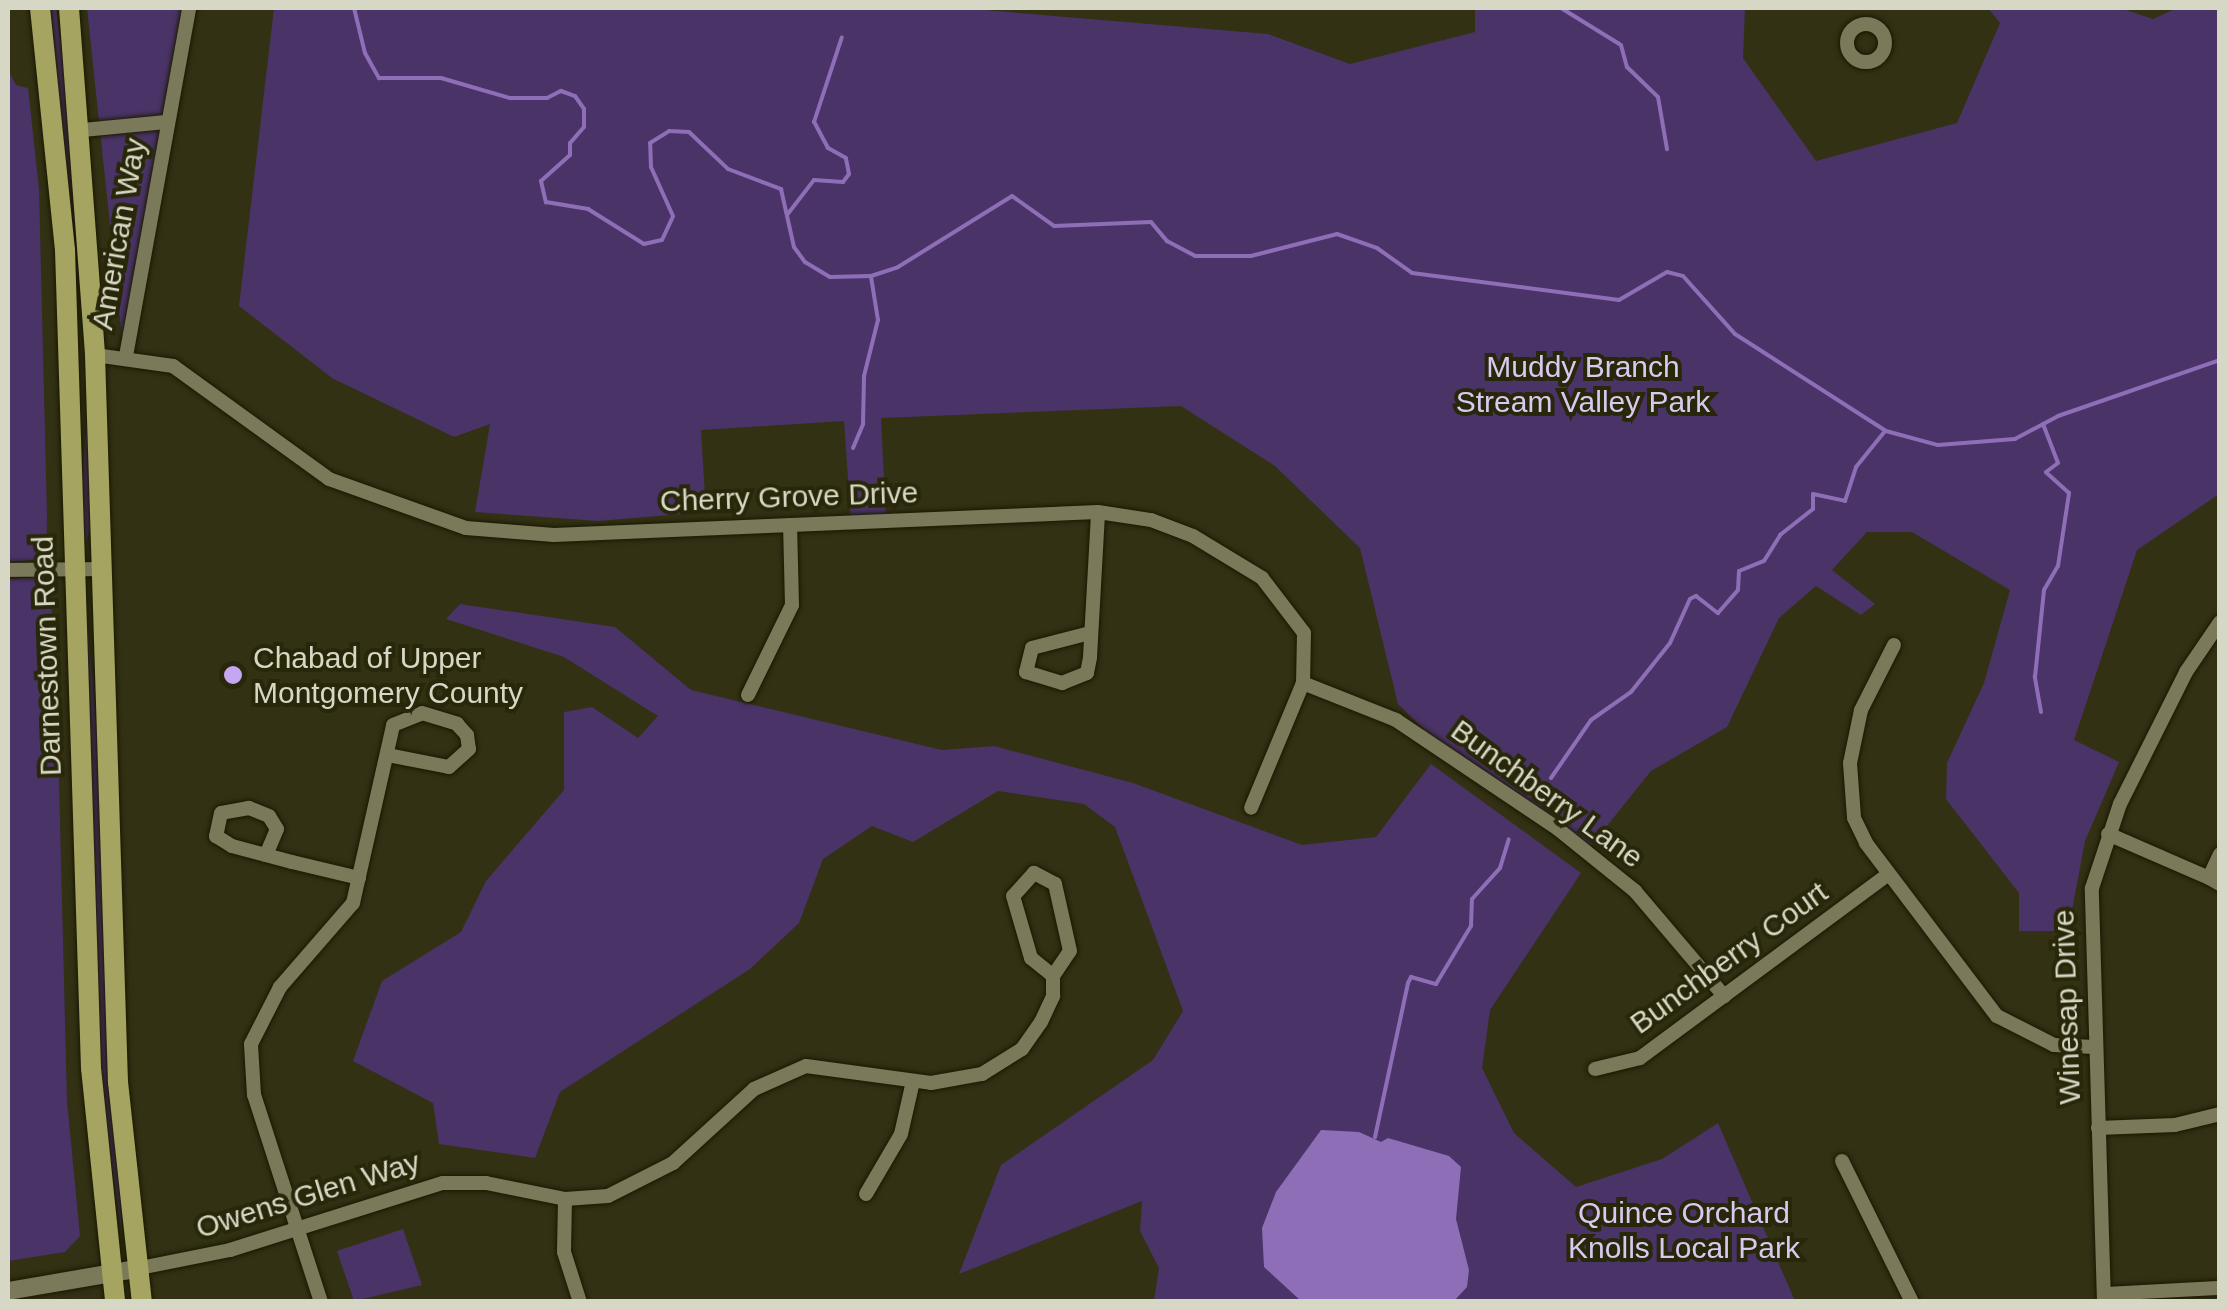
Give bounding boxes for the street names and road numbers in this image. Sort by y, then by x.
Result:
street label: American Way [84,135,154,333]
street label: Cherry Grove Drive [659,475,919,519]
street label: Darnestown Road [25,535,69,777]
street label: Bunchberry Lane [1444,712,1650,876]
street label: Bunchberry Court [1623,874,1835,1042]
street label: Winesap Drive [2046,909,2088,1105]
street label: Owens Glen Way [192,1144,424,1246]

